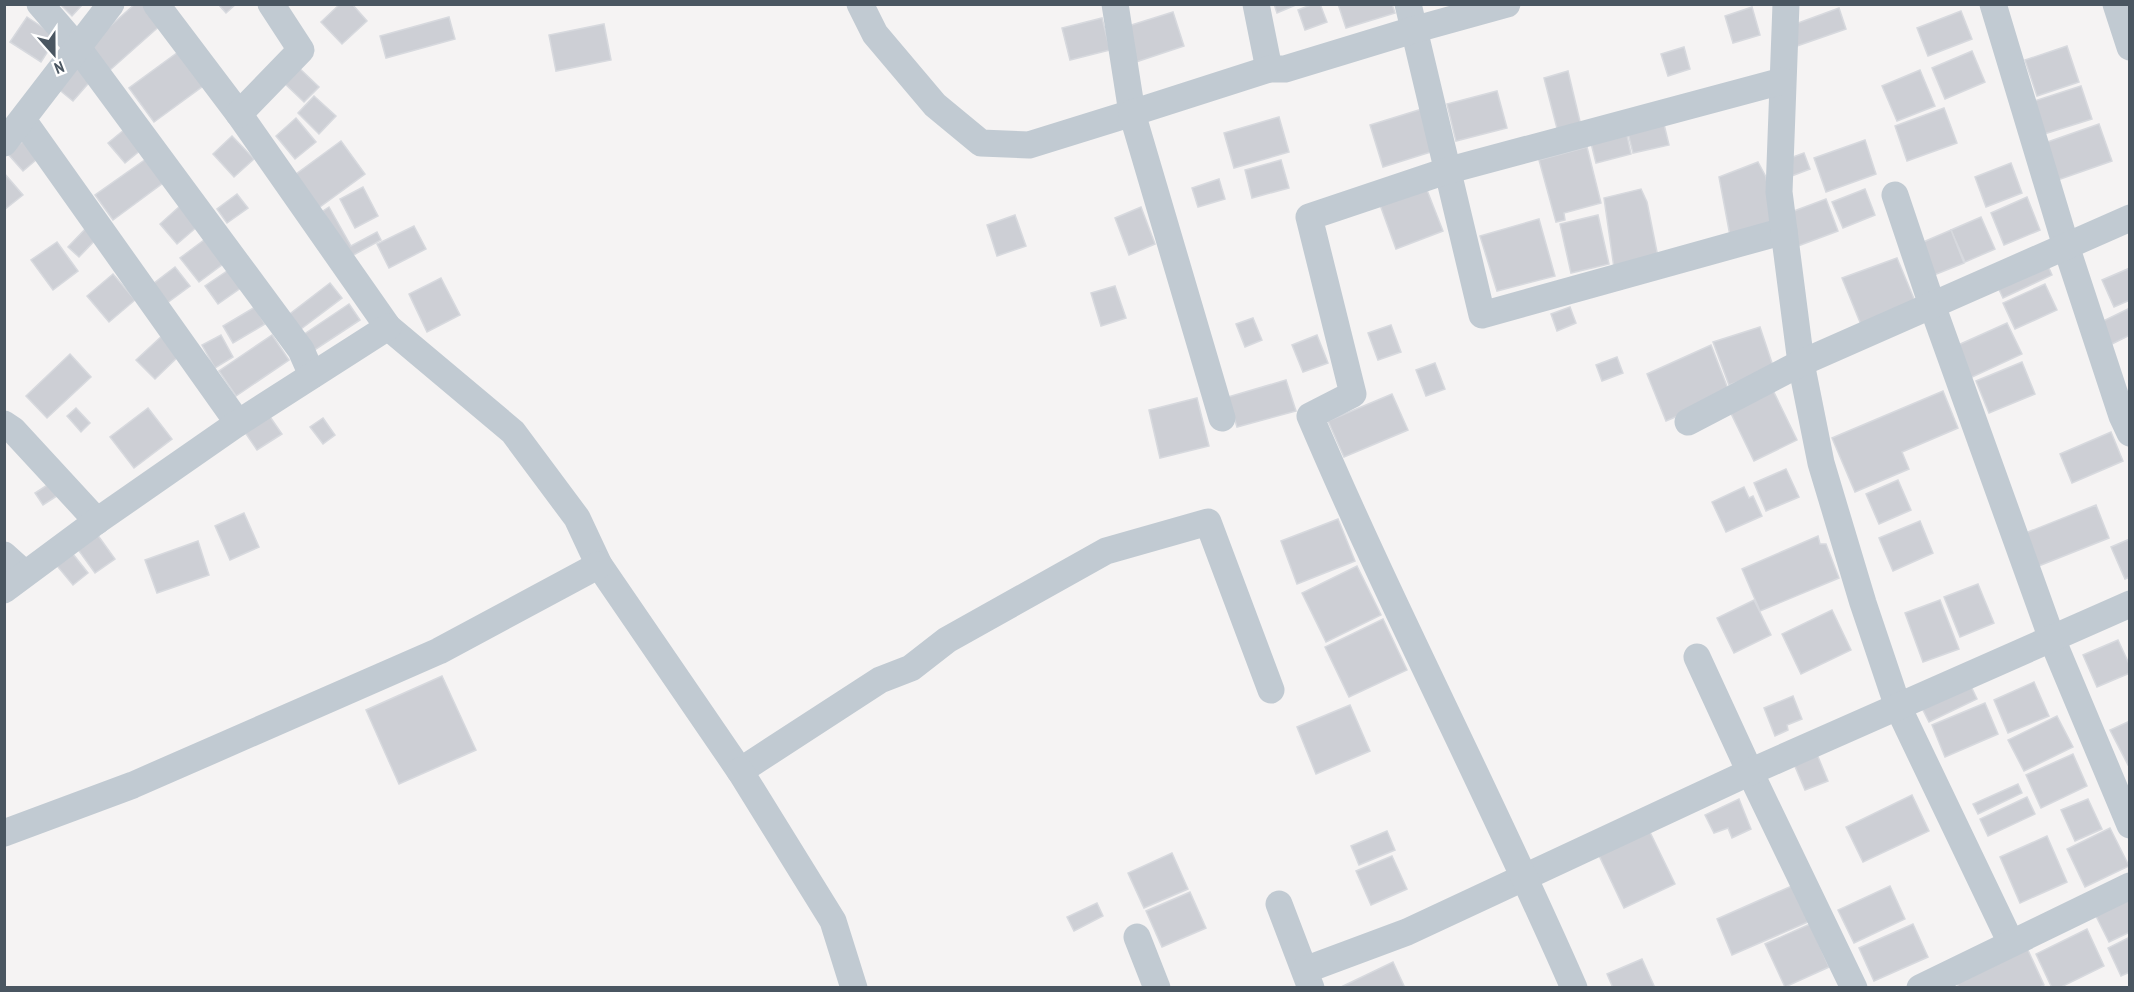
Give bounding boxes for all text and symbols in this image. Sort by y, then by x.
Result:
north arrow [24,24,84,84]
text: N [52,57,67,79]

